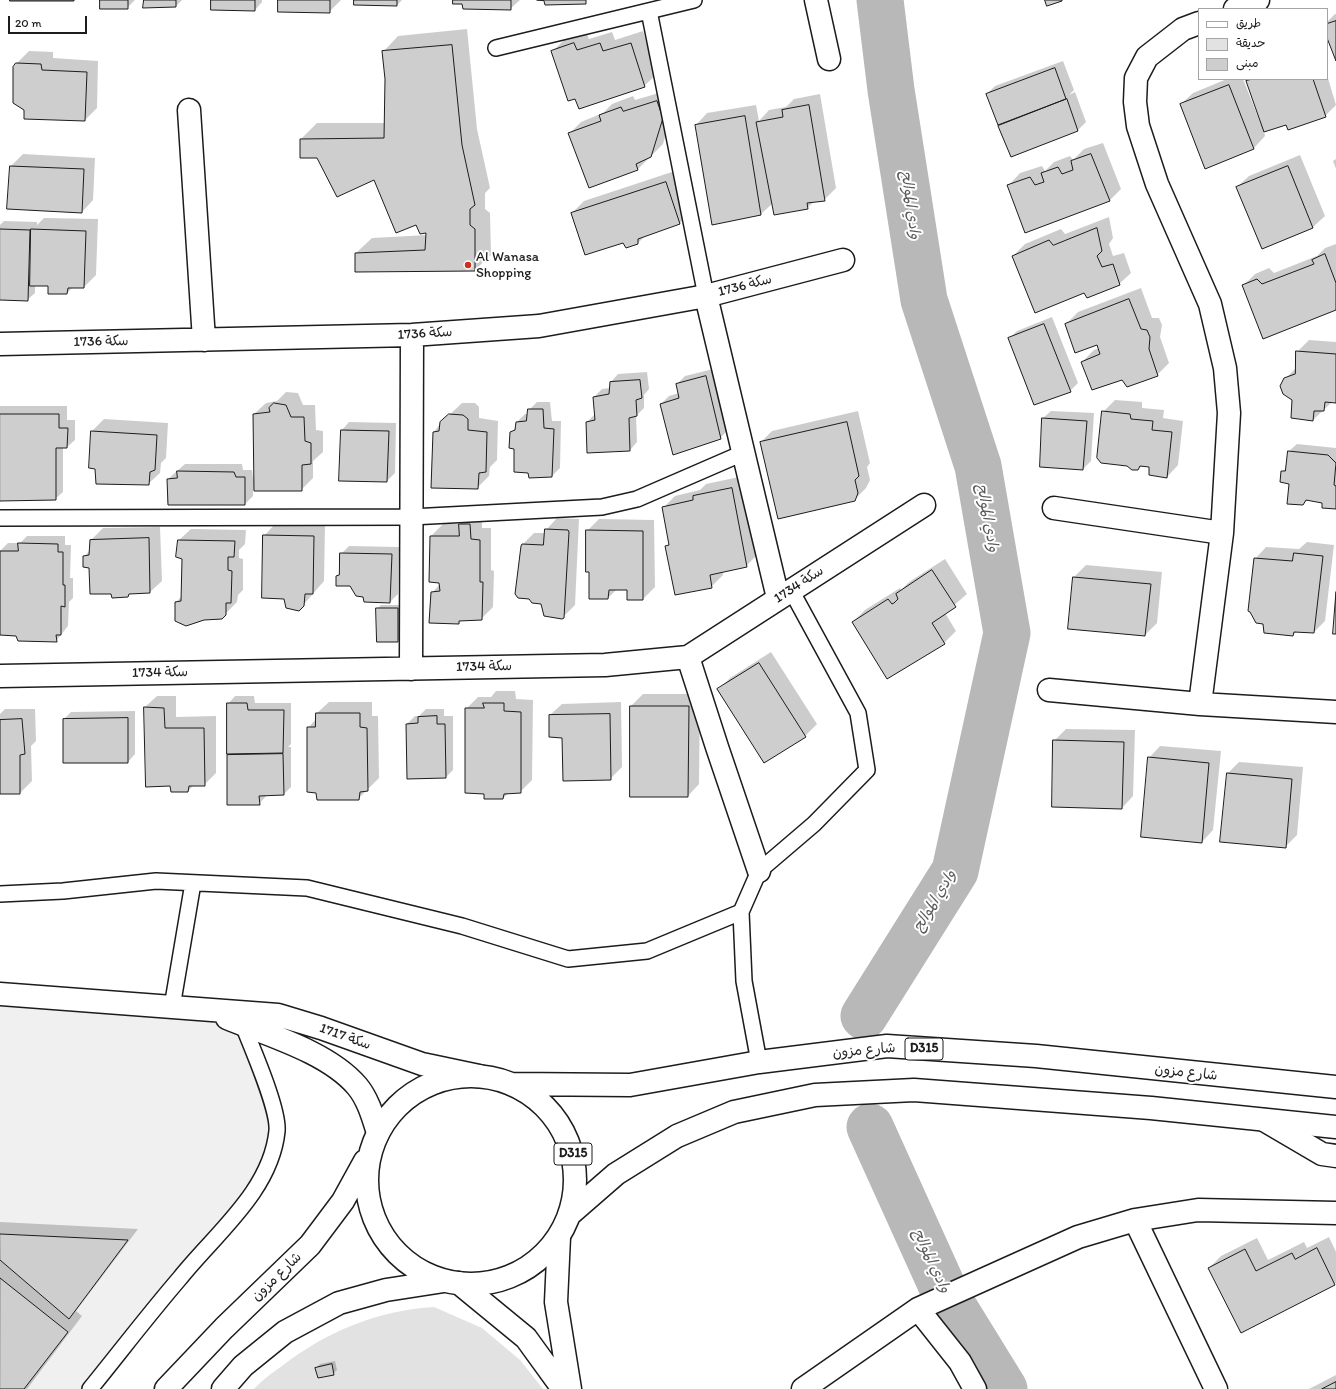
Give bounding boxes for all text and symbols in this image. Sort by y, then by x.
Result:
scale bar [10,8,89,34]
legend [1198,8,1328,80]
text: 20 m [15,16,42,30]
text: طريق [1236,16,1261,30]
text: حديقة [1236,36,1265,50]
text: مبنى [1236,56,1259,70]
water label: وادي الموالح [896,170,924,240]
place label: Al Wanasa Shopping [476,249,539,282]
marker: Al Wanasa Shopping [463,260,473,270]
street label: سكة 1736 [716,271,774,301]
street label: سكة 1736 [397,324,453,344]
street label: سكة 1736 [73,333,129,351]
water label: وادي الموالح [972,483,1002,553]
street label: سكة 1734 [771,563,827,607]
street label: سكة 1734 [456,658,512,676]
street label: سكة 1734 [132,664,188,682]
water label: وادي الموالح [910,867,960,935]
street label: سكة 1717 [317,1020,373,1054]
road number: D315 [905,1038,943,1060]
street label: شارع مزون [832,1040,896,1062]
street label: شارع مزون [1154,1061,1218,1085]
road number: D315 [554,1143,592,1165]
water label: وادي الموالح [908,1226,954,1296]
street label: شارع مزون [249,1249,305,1305]

